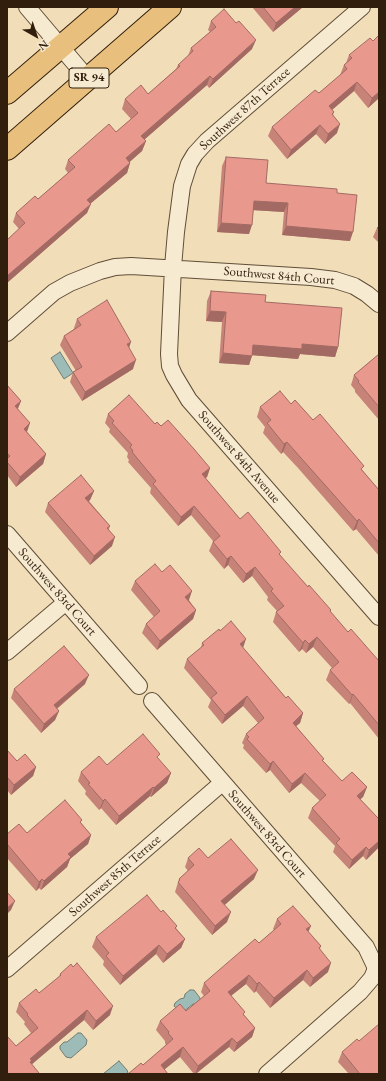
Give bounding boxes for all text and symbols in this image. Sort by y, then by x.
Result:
north arrow [16,16,56,56]
text: N [36,37,51,54]
street label: Southwest 87th Terrace [196,64,294,154]
road number: SR 94 [69,68,109,88]
street label: Southwest 84th Court [223,263,335,289]
street label: Southwest 84th Avenue [195,408,283,506]
street label: Southwest 83rd Court [15,545,99,639]
street label: Southwest 83rd Court [225,787,309,881]
street label: Southwest 85th Terrace [66,832,164,920]

